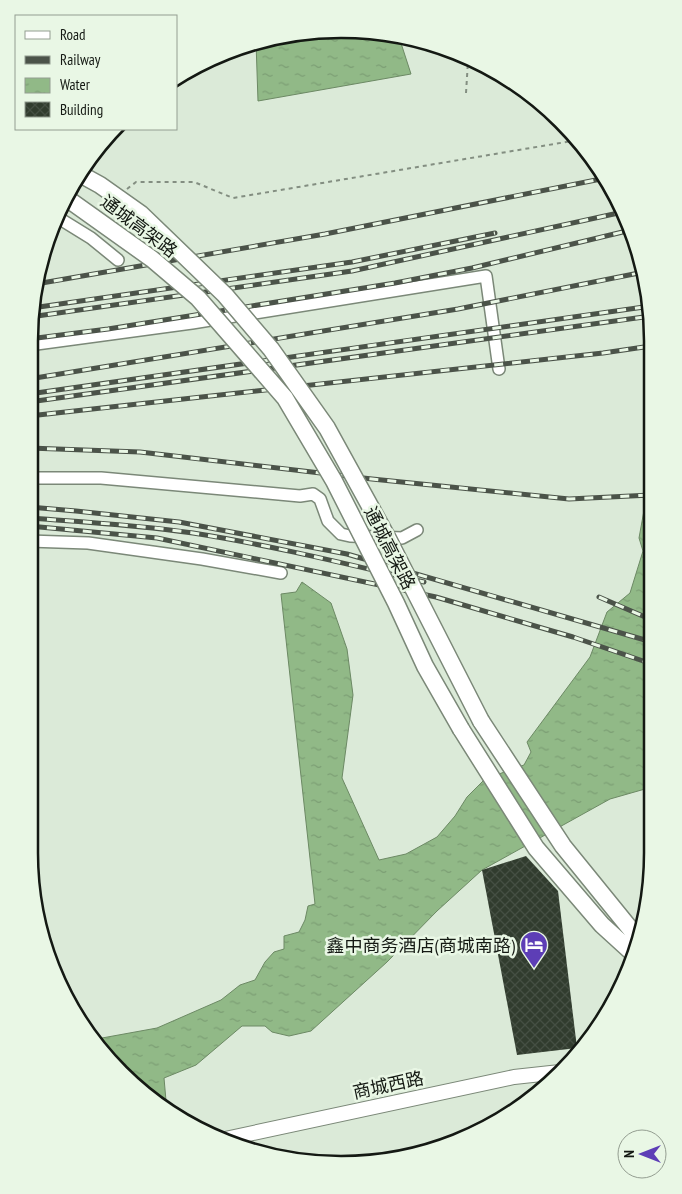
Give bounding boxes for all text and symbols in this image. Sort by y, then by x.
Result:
legend [15,15,178,130]
text: Road [60,25,86,44]
text: Railway [60,50,101,69]
text: Water [60,75,91,94]
text: Building [60,100,103,119]
street label: 通城高架路 [96,190,182,262]
street label: 通城高架路 [359,503,421,593]
hotel icon: 鑫中商务酒店(商城南路) [519,930,549,969]
place label: 鑫中商务酒店(商城南路) [327,934,516,957]
street label: 商城西路 [350,1066,426,1104]
north arrow [617,1129,667,1179]
text: N [620,1150,638,1158]

